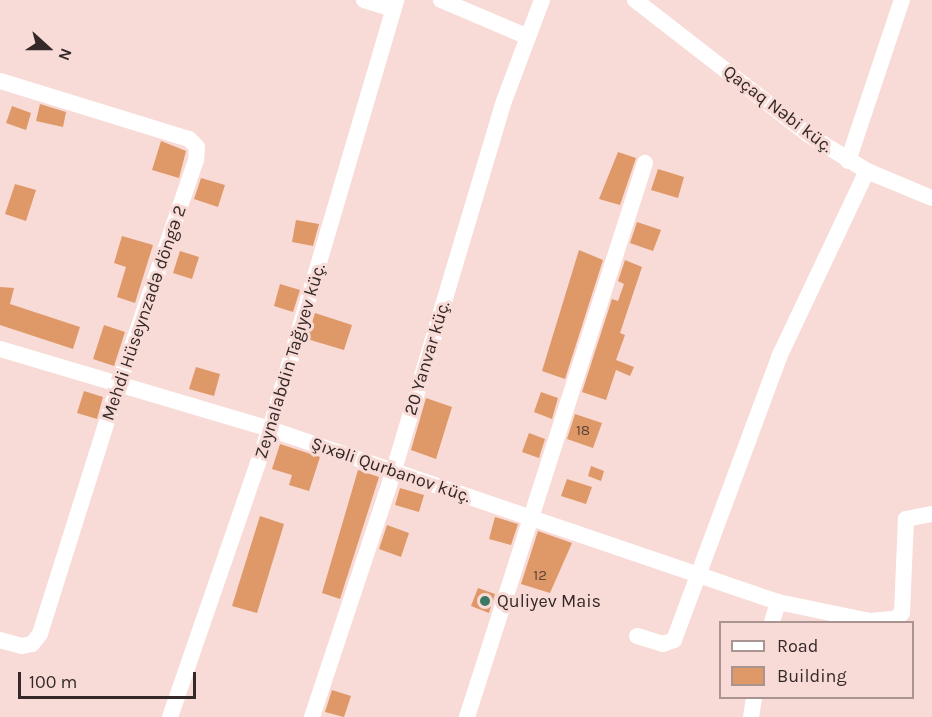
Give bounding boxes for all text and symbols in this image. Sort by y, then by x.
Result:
north arrow [18,18,78,78]
text: N [54,46,76,63]
street label: Qaçaq Nəbi küç. [719,61,837,157]
street label: Mehdi Hüseynzadə döngə 2 [97,203,191,423]
street label: Zeynalabdin Tağıyev küç. [250,261,330,461]
street label: 20 Yanvar küç. [399,298,455,418]
house number: 18 [576,422,590,440]
street label: Şıxəli Qurbanov küç. [308,433,474,507]
house number: 12 [533,567,547,585]
place label: Quliyev Mais [497,590,601,612]
marker: Quliyev Mais [478,594,492,608]
legend [719,621,914,699]
text: Road [777,635,818,657]
scale bar [21,660,200,698]
text: Building [777,665,847,687]
text: 100 m [29,671,77,693]

